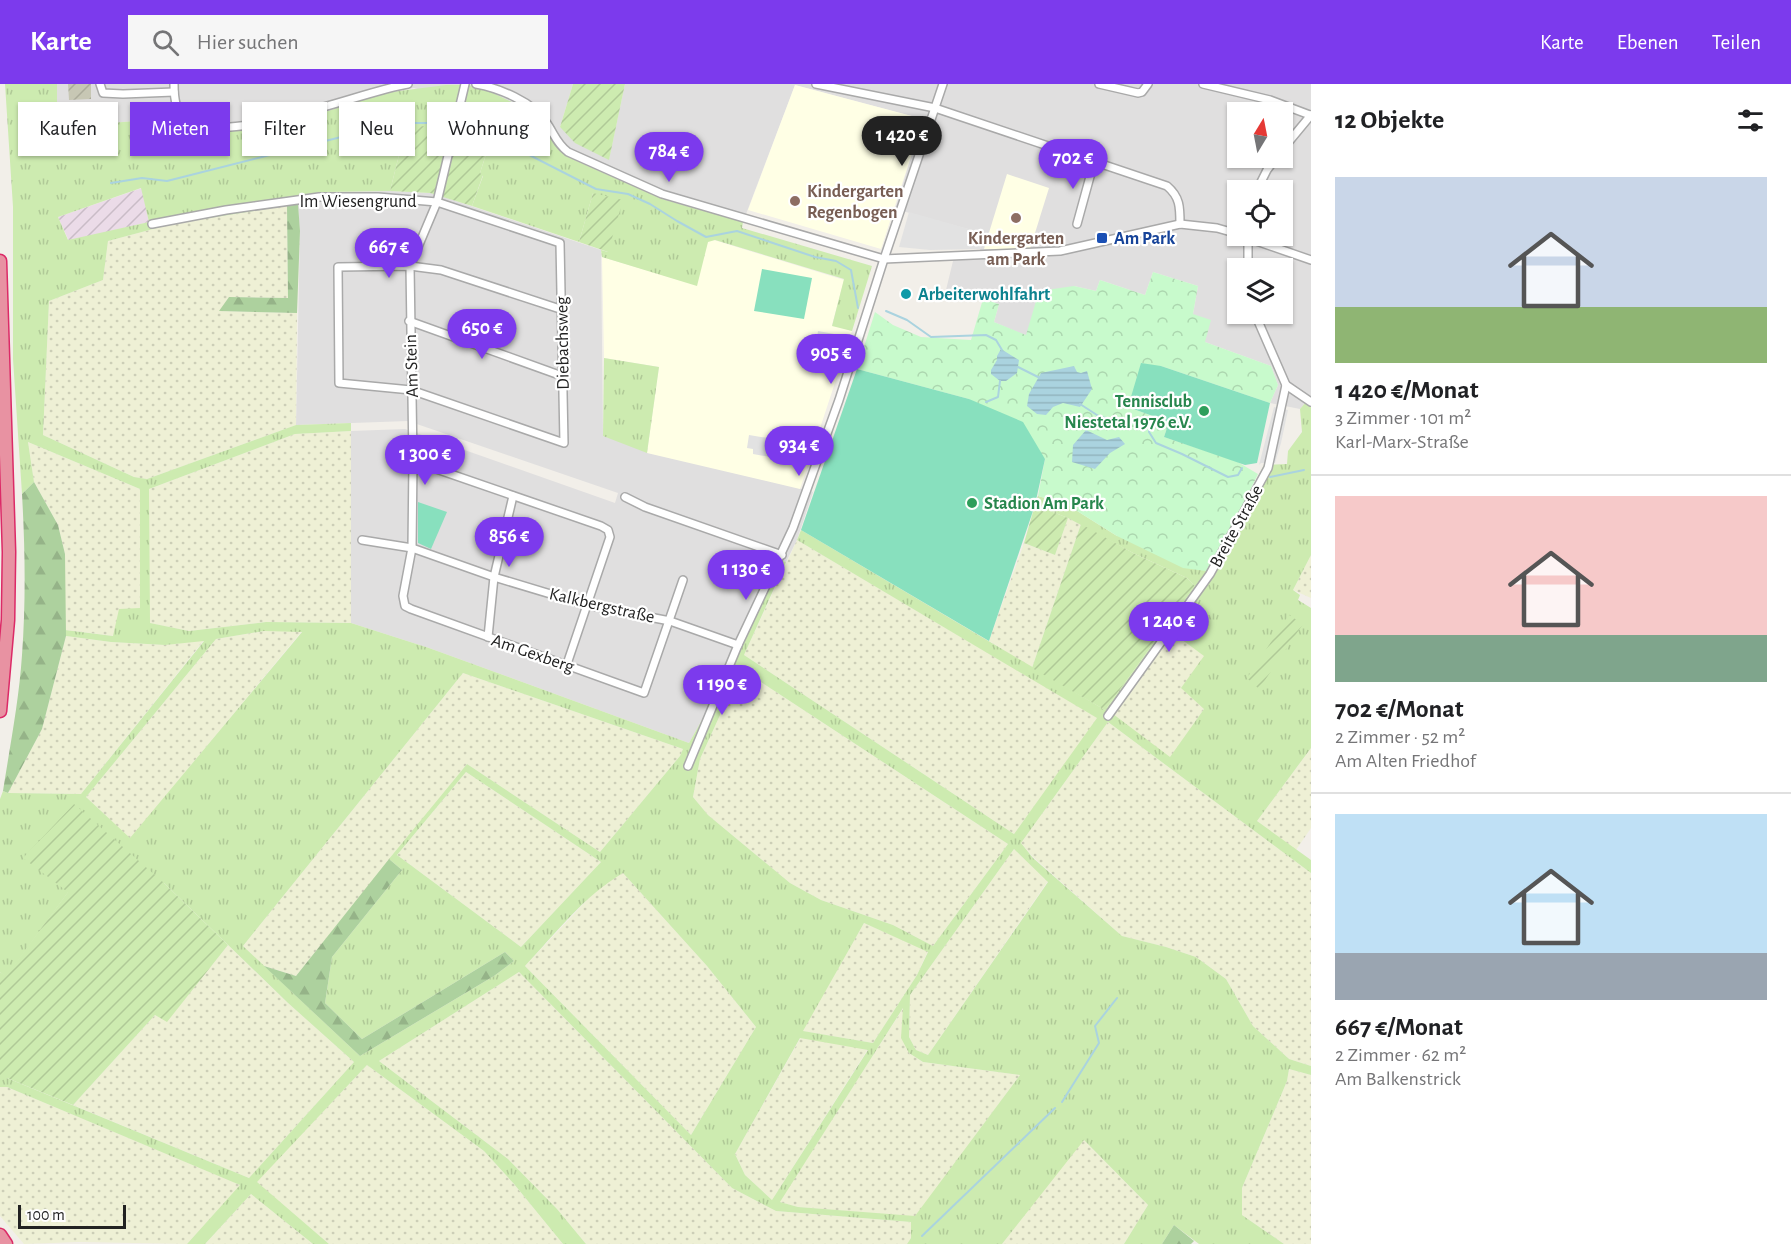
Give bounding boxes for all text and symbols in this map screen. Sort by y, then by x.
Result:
search box [128,15,548,69]
icon: search [149,26,182,59]
text: Karte [30,28,92,56]
text: Hier suchen [197,31,299,53]
text: Karte [1540,32,1584,53]
text: Ebenen [1617,32,1679,53]
text: Teilen [1712,32,1761,53]
chip: Kaufen [18,102,118,156]
chip: Mieten [130,102,230,156]
chip: Filter [242,102,327,156]
chip: Neu [339,102,415,156]
chip: Wohnung [427,102,550,156]
north arrow [1227,102,1293,168]
map controls [1227,102,1293,324]
icon: filters [1734,104,1767,137]
text: 12 Objekte [1335,107,1444,133]
pin: 1 420 € [847,116,957,167]
text: 1 420 € [876,125,928,145]
pin: 784 € [627,132,711,183]
pin: 702 € [1031,139,1115,190]
text: 784 € [649,141,689,161]
text: 702 € [1053,148,1093,168]
button: locate [1227,180,1293,246]
place label: Kindergarten Regenbogen [807,183,904,222]
street label: Im Wiesengrund [299,193,417,211]
marker: Kindergarten Regenbogen [788,194,802,208]
marker: Kindergarten am Park [1009,211,1023,225]
icon: home [1497,216,1605,324]
pin: 667 € [347,228,431,279]
place label: Kindergarten am Park [968,230,1064,269]
place label: Am Park [1114,230,1175,248]
marker: Am Park [1095,231,1109,245]
text: 667 € [369,237,409,257]
button: layers [1227,258,1293,324]
place label: Arbeiterwohlfahrt [918,286,1050,304]
marker: Arbeiterwohlfahrt [899,287,913,301]
street label: Diebachsweg [553,296,573,390]
pin: 650 € [440,309,524,360]
text: 650 € [461,318,503,338]
street label: Am Stein [402,334,422,398]
pin: 905 € [789,334,873,385]
text: 905 € [810,343,852,363]
text: 1 420 €/Monat [1335,377,1479,403]
place label: Tennisclub Niestetal 1976 e.V. [1064,393,1192,432]
marker: Tennisclub Niestetal 1976 e.V. [1197,404,1211,418]
text: 3 Zimmer · 101 m² [1335,408,1471,428]
pin: 934 € [757,426,841,477]
text: Karl-Marx-Straße [1335,432,1469,452]
pin: 1 300 € [370,435,480,486]
text: 934 € [779,435,819,455]
text: 1 300 € [399,444,451,464]
street label: Breite Straße [1207,482,1267,571]
place label: Stadion Am Park [984,495,1104,513]
marker: Stadion Am Park [965,496,979,510]
pin: 856 € [467,517,551,568]
text: 856 € [489,526,529,546]
icon: home [1497,535,1605,643]
pin: 1 130 € [691,550,801,601]
text: 1 130 € [722,559,770,579]
street label: Kalkbergstraße [547,585,656,627]
pin: 1 240 € [1114,602,1224,653]
text: 1 240 € [1143,611,1195,631]
street label: Am Gexberg [489,631,577,677]
pin: 1 190 € [667,665,777,716]
text: 1 190 € [697,674,747,694]
text: 702 €/Monat [1335,696,1464,722]
text: 2 Zimmer · 52 m² [1335,727,1465,747]
text: Am Alten Friedhof [1335,751,1476,771]
icon: home [1497,853,1605,961]
text: 667 €/Monat [1335,1014,1463,1040]
text: 2 Zimmer · 62 m² [1335,1045,1466,1065]
text: Am Balkenstrick [1335,1069,1461,1089]
scale bar [18,1202,126,1230]
text: 100 m [27,1207,65,1223]

